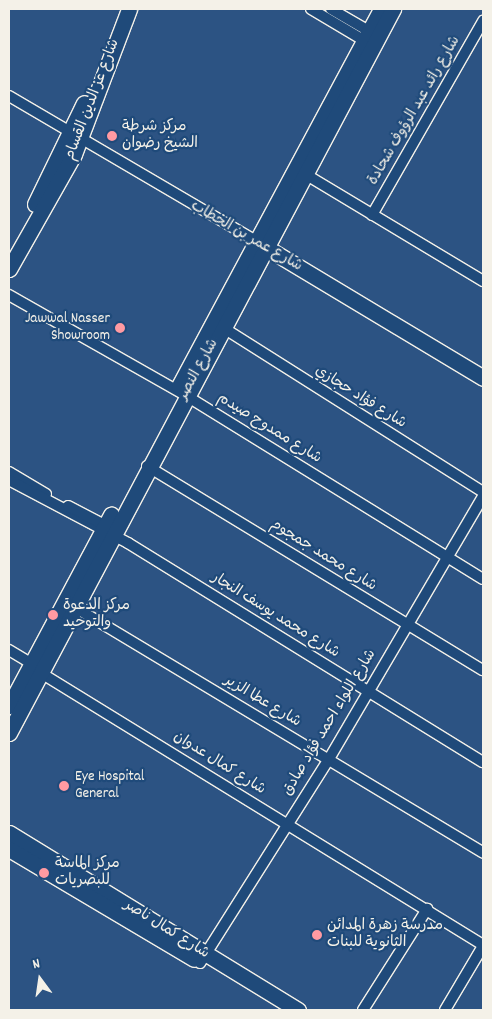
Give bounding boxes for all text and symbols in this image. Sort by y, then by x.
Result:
street label: شارع رائد عبد الرؤوف شحادة [365,33,465,189]
street label: شارع عز الدين القسام [62,37,124,163]
place label: مركز شرطة الشيخ رضوان [122,118,198,153]
marker: مركز شرطة الشيخ رضوان [106,130,118,142]
street label: شارع عمر بن الخطاب [187,198,305,276]
place label: Jawwal Nasser Showroom [25,310,110,345]
marker: Jawwal Nasser Showroom [114,322,126,334]
street label: شارع النصر [175,336,223,404]
street label: شارع فؤاد حجازي [311,363,409,433]
street label: شارع ممدوح صيدم [214,390,324,468]
street label: شارع محمد جمجوم [267,516,379,596]
street label: شارع محمد يوسف النجار [208,569,342,663]
place label: مركز الدعوة والتوحيد [63,597,130,632]
marker: مركز الدعوة والتوحيد [47,609,59,621]
street label: شارع اللواء احمد فؤاد صادق [279,647,381,799]
street label: شارع عطا الزير [220,672,304,732]
street label: شارع كمال عدوان [170,728,268,800]
place label: Eye Hospital General [75,768,144,803]
marker: Eye Hospital General [57,779,71,793]
place label: مركز الماسة للبصريات [55,855,120,890]
marker: مركز الماسة للبصريات [37,866,51,880]
street label: شارع كمال ناصر [120,897,212,963]
place label: مدرسة زهرة المدائن الثانوية للبنات [327,917,443,952]
marker: مدرسة زهرة المدائن الثانوية للبنات [311,929,323,941]
north arrow [15,954,65,1004]
text: N [31,954,42,975]

